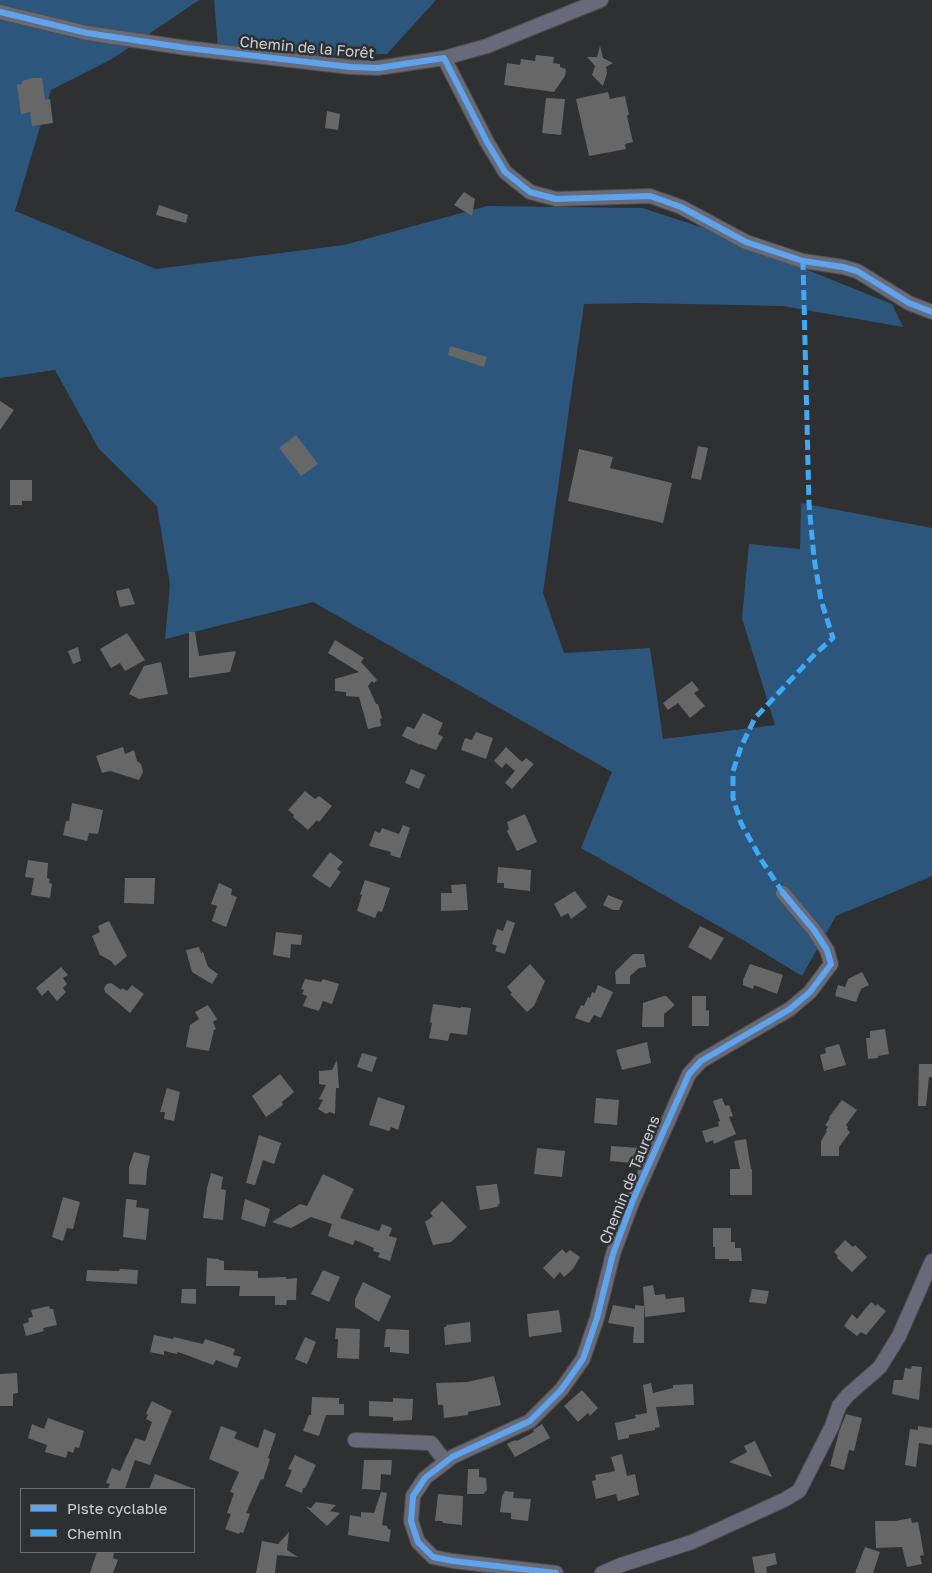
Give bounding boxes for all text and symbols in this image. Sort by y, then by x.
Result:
street label: Chemin de la Forêt [239,33,375,63]
street label: Chemin de Taurens [596,1113,664,1247]
legend [20,1488,195,1553]
text: Piste cyclable [67,1499,167,1517]
text: Chemin [67,1524,122,1542]

